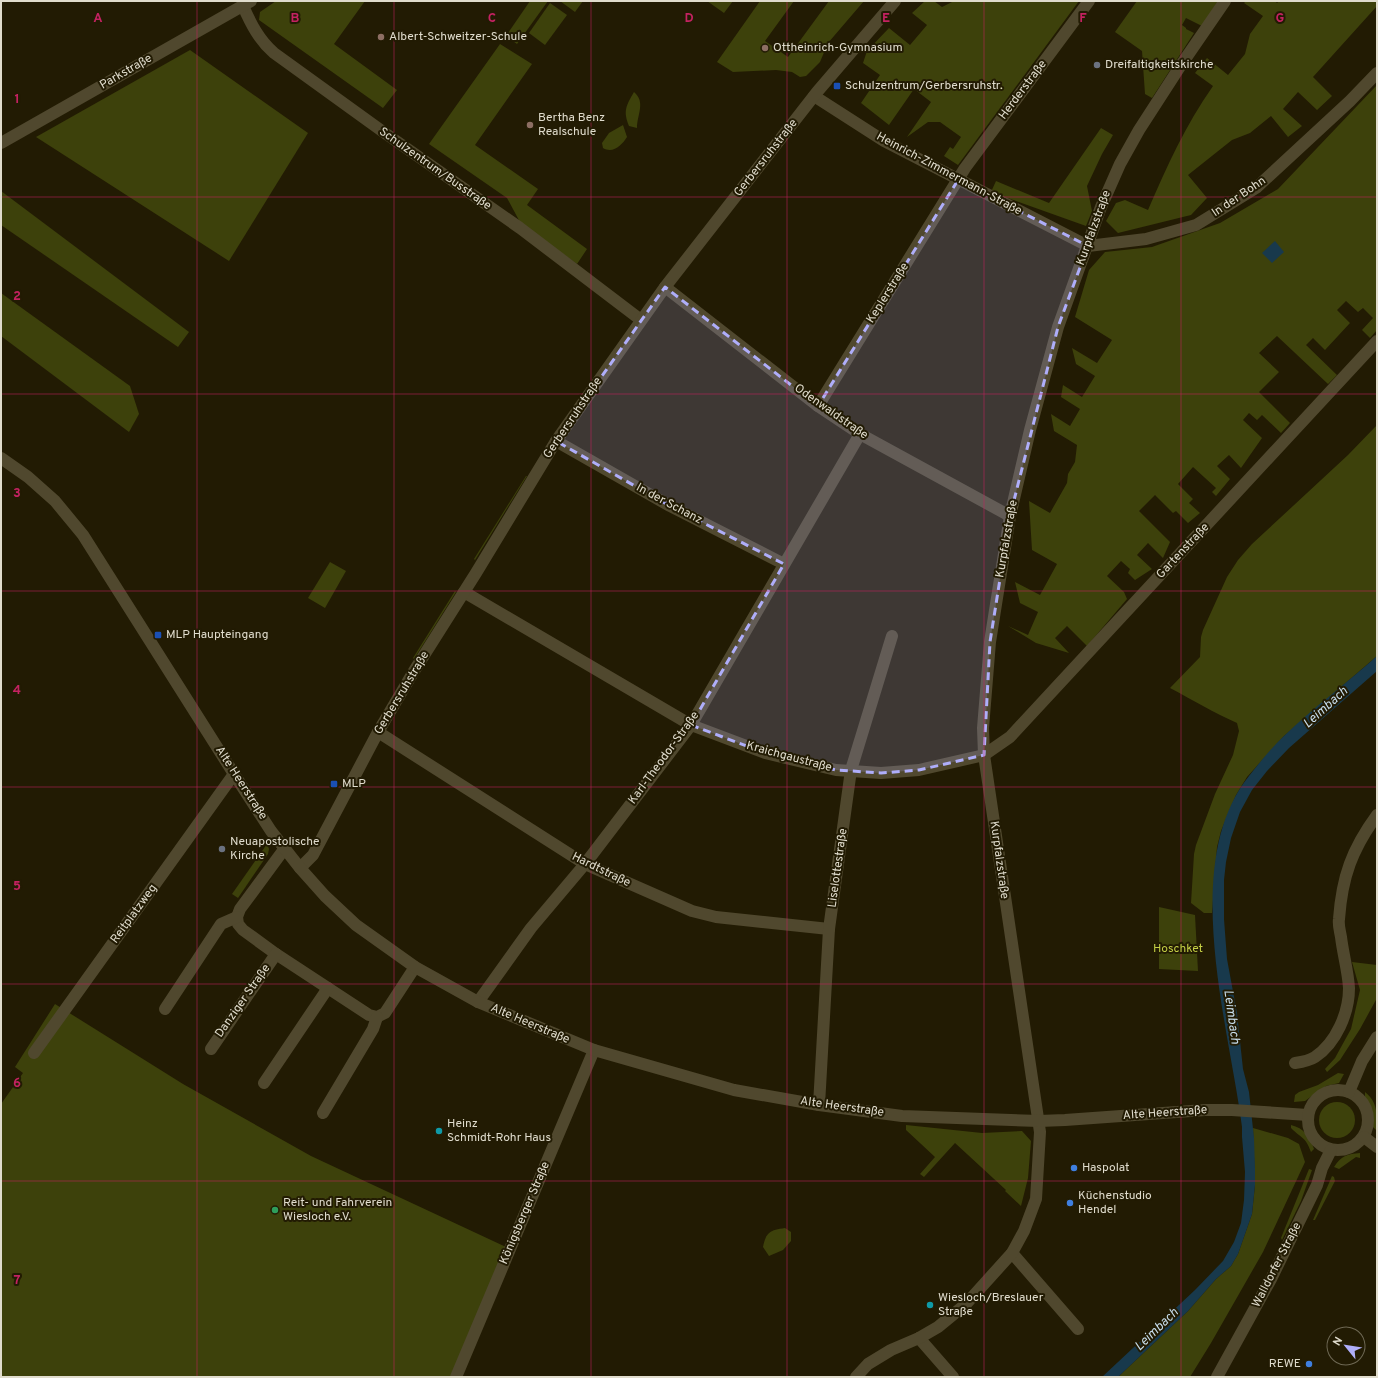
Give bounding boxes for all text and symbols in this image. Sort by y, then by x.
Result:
text: A [93,11,103,27]
text: B [291,11,300,27]
text: C [488,11,496,27]
text: D [684,11,694,27]
text: E [882,11,890,27]
text: F [1079,11,1087,27]
text: G [1276,11,1285,27]
place label: Albert-Schweitzer-Schule [389,29,527,45]
marker: Albert-Schweitzer-Schule [376,32,386,42]
place label: Ottheinrich-Gymnasium [773,40,903,56]
marker: Ottheinrich-Gymnasium [760,43,770,53]
street label: Parkstraße [97,51,155,93]
street label: Herderstraße [995,57,1051,123]
place label: Dreifaltigkeitskirche [1105,57,1213,73]
marker: Dreifaltigkeitskirche [1092,60,1102,70]
place label: Schulzentrum/Gerbersruhstr. [845,78,1003,94]
marker: Schulzentrum/Gerbersruhstr. [832,81,842,91]
text: 1 [14,92,20,108]
place label: Bertha Benz Realschule [538,110,605,140]
street label: Gerbersruhstraße [731,116,801,200]
marker: Bertha Benz Realschule [525,120,535,130]
street label: Schulzentrum/Busstraße [376,124,494,214]
street label: Heinrich-Zimmermann-Straße [873,129,1025,219]
street label: In der Bohn [1209,173,1269,221]
street label: Kurpfalzstraße [1073,188,1115,268]
street label: Keplerstraße [863,260,913,326]
text: 2 [13,289,21,305]
street label: Gerbersruhstraße [540,374,606,462]
street label: Odenwaldstraße [791,381,871,443]
street label: In der Schanz [633,480,705,528]
text: 3 [13,486,21,502]
street label: Kurpfalzstraße [992,499,1022,579]
street label: Gartenstraße [1153,520,1213,582]
place label: MLP Haupteingang [166,627,268,643]
marker: MLP Haupteingang [153,630,163,640]
street label: Gerbersruhstraße [371,648,433,738]
text: 4 [13,683,21,699]
water label: Leimbach [1300,684,1352,732]
street label: Karl-Theodor-Straße [625,708,703,808]
street label: Kraichgaustraße [744,738,834,776]
street label: Alte Heerstraße [211,743,271,823]
place label: MLP [342,776,366,792]
marker: MLP [329,779,339,789]
street label: Kurpfalzstraße [986,820,1012,900]
street label: Liselottestraße [825,827,851,909]
place label: Neuapostolische Kirche [230,834,320,864]
marker: Neuapostolische Kirche [217,844,227,854]
street label: Hardtstraße [569,849,633,891]
text: 5 [13,879,21,895]
street label: Reitplatzweg [107,881,161,947]
park label: Hoschket [1153,941,1203,957]
street label: Danziger Straße [212,961,274,1041]
water label: Leimbach [1219,989,1243,1045]
street label: Alte Heerstraße [488,1000,572,1048]
text: 6 [13,1076,21,1092]
street label: Alte Heerstraße [799,1093,885,1121]
street label: Alte Heerstraße [1122,1102,1208,1124]
place label: Heinz Schmidt-Rohr Haus [447,1116,551,1146]
marker: Heinz Schmidt-Rohr Haus [434,1126,444,1136]
street label: Königsberger Straße [496,1159,554,1267]
place label: Haspolat [1082,1160,1129,1176]
marker: Haspolat [1069,1163,1079,1173]
place label: Küchenstudio Hendel [1078,1188,1152,1218]
place label: Reit- und Fahrverein Wiesloch e.V. [283,1195,392,1225]
marker: Küchenstudio Hendel [1065,1198,1075,1208]
marker: Reit- und Fahrverein Wiesloch e.V. [270,1205,280,1215]
street label: Walldorfer Straße [1249,1220,1305,1310]
text: 7 [14,1273,21,1289]
place label: Wiesloch/Breslauer Straße [938,1290,1044,1320]
marker: Wiesloch/Breslauer Straße [925,1300,935,1310]
water label: Leimbach [1132,1305,1182,1355]
north arrow [1326,1326,1366,1366]
text: N [1330,1335,1346,1348]
place label: REWE [1269,1356,1301,1372]
marker: REWE [1304,1359,1314,1369]

